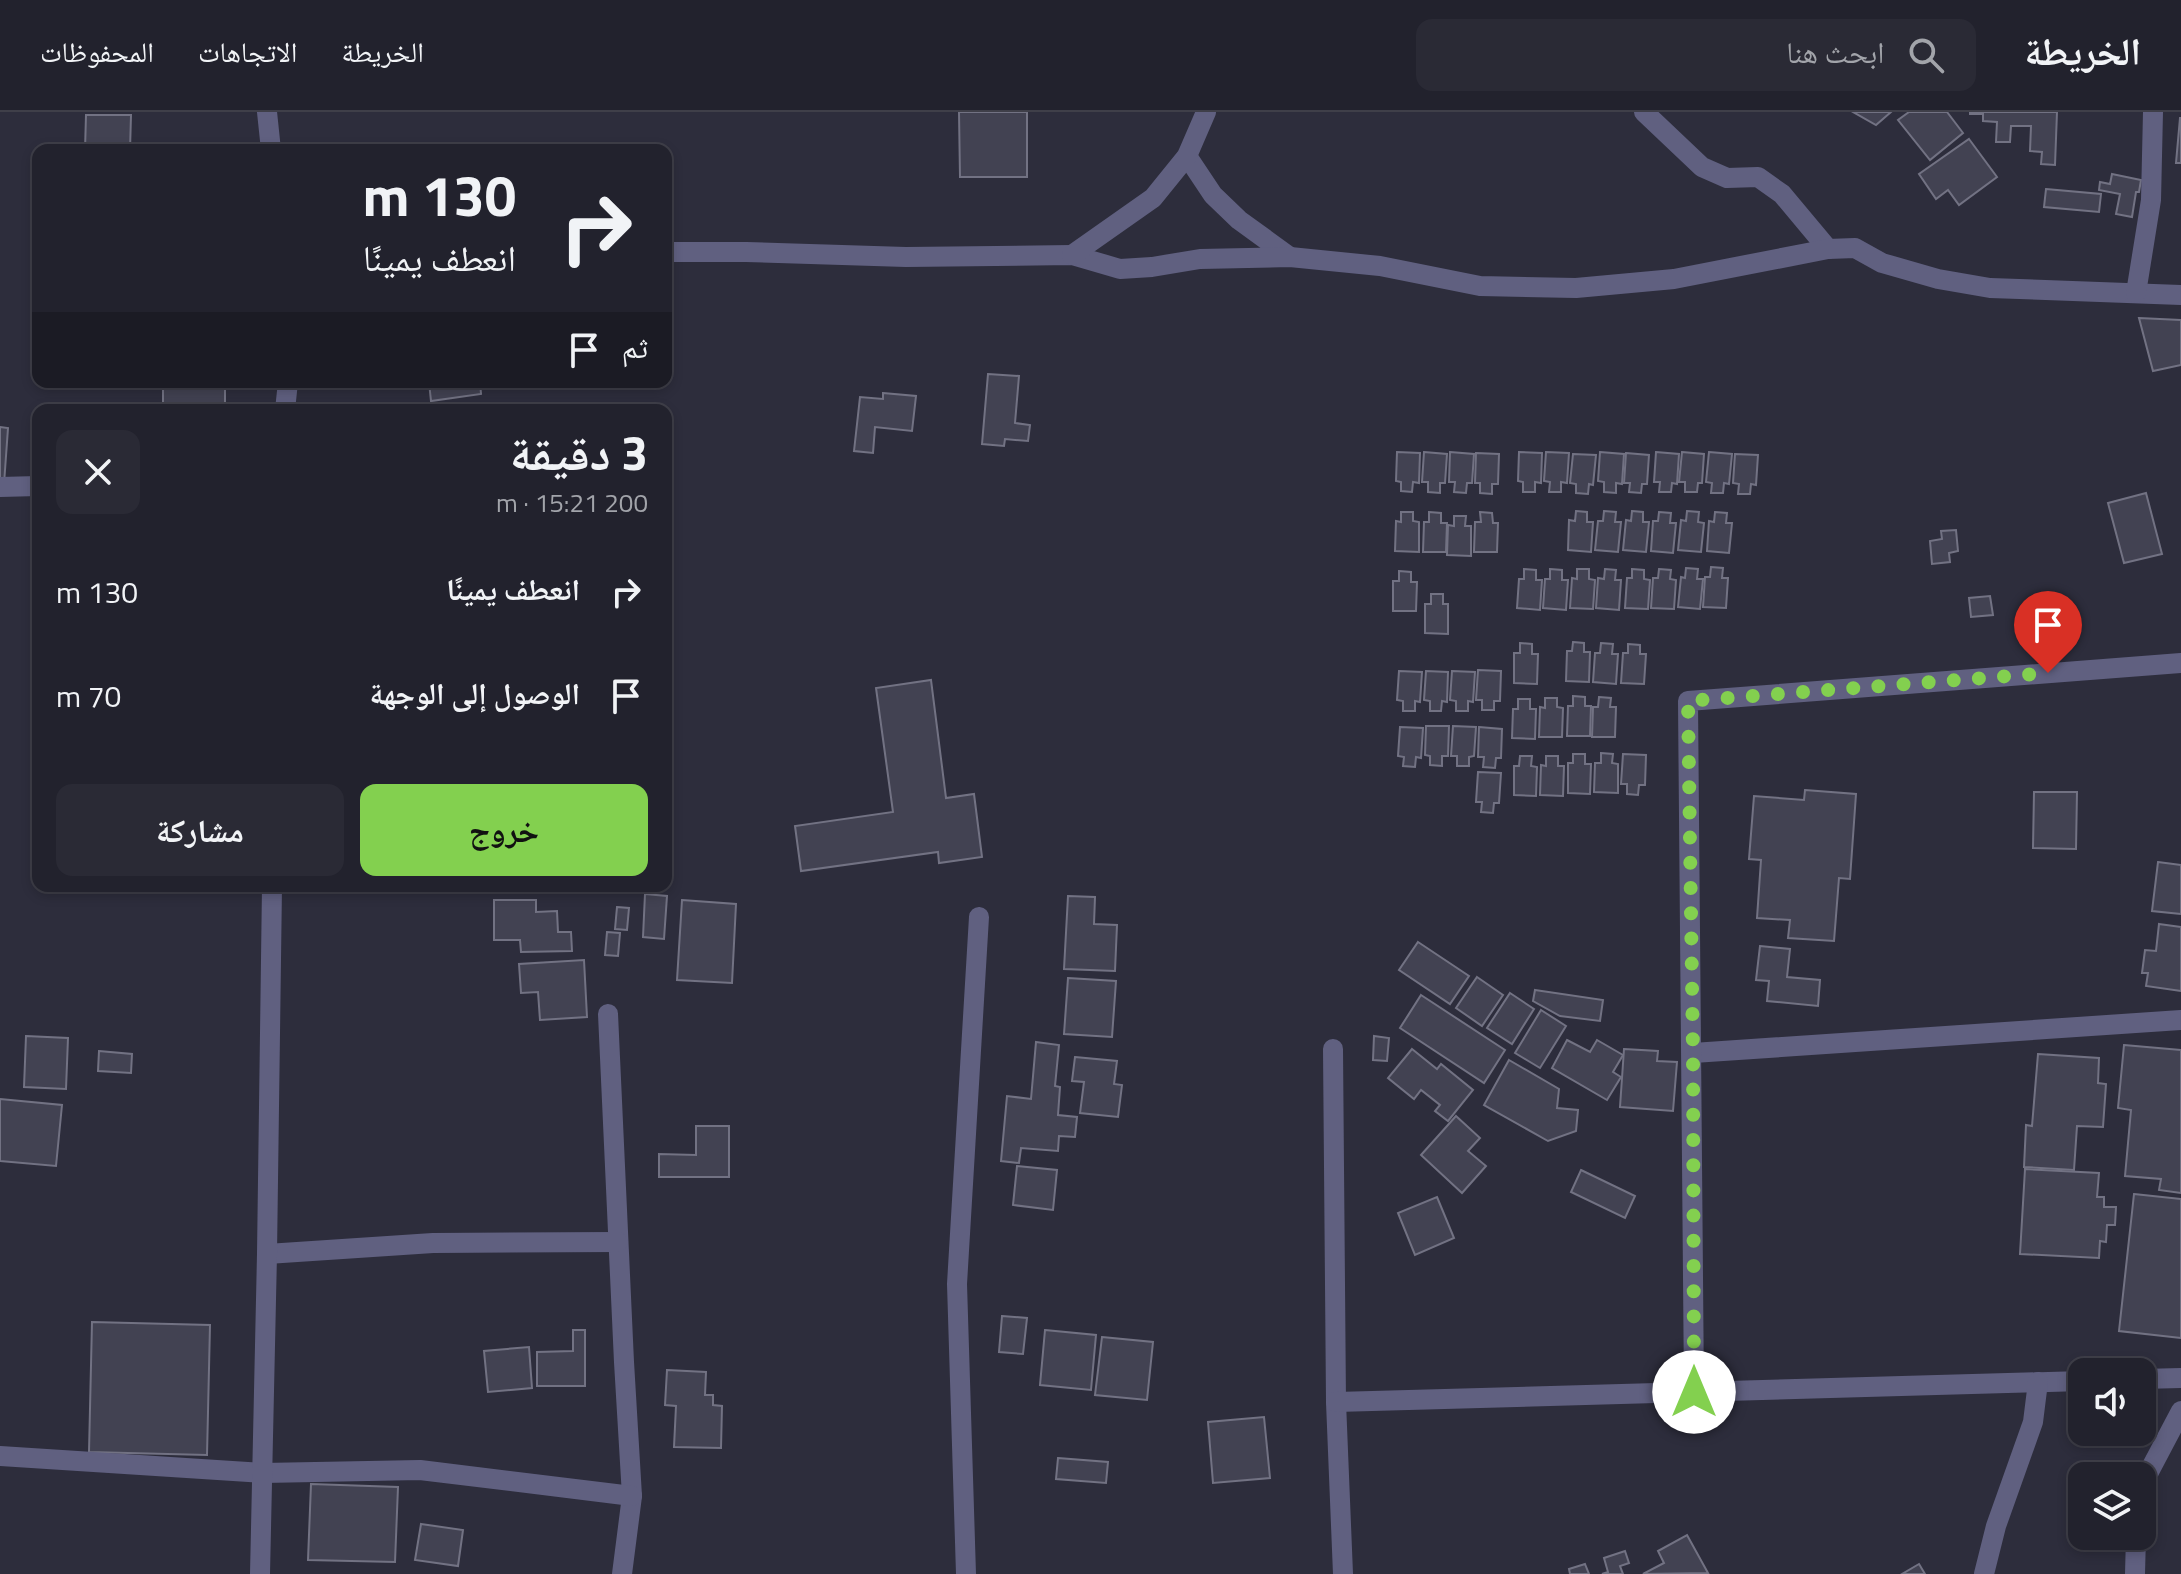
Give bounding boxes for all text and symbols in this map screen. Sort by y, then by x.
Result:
search box [1416,19,1976,91]
text: الخريطة [2024,22,2141,80]
text: ابحث هنا [1786,29,1884,75]
text: المحفوظات [40,30,154,73]
text: الاتجاهات [198,30,297,73]
text: الخريطة [341,30,424,73]
icon: search [1904,33,1948,77]
text: 130 m [363,153,516,238]
icon: right [544,176,648,280]
text: انعطف يمينًا [363,230,516,285]
text: ثم [622,324,648,370]
icon: arrive [562,328,606,372]
text: 3 دقيقة [510,416,648,489]
button: close [56,430,140,514]
text: 200 m · 15:21 [496,483,648,522]
text: انعطف يمينًا [446,566,580,612]
text: 130 m [56,569,138,615]
icon: right [604,570,648,614]
pin [2014,591,2082,673]
icon: arrive [2026,603,2070,647]
text: الوصول إلى الوجهة [370,670,580,716]
text: 70 m [56,673,121,719]
icon: arrive [604,674,648,718]
button: مشاركة [56,784,344,876]
button: خروج [360,784,648,876]
position arrow [1652,1350,1736,1434]
map controls [2068,1358,2156,1550]
button: sound [2068,1358,2156,1446]
button: layers [2068,1462,2156,1550]

